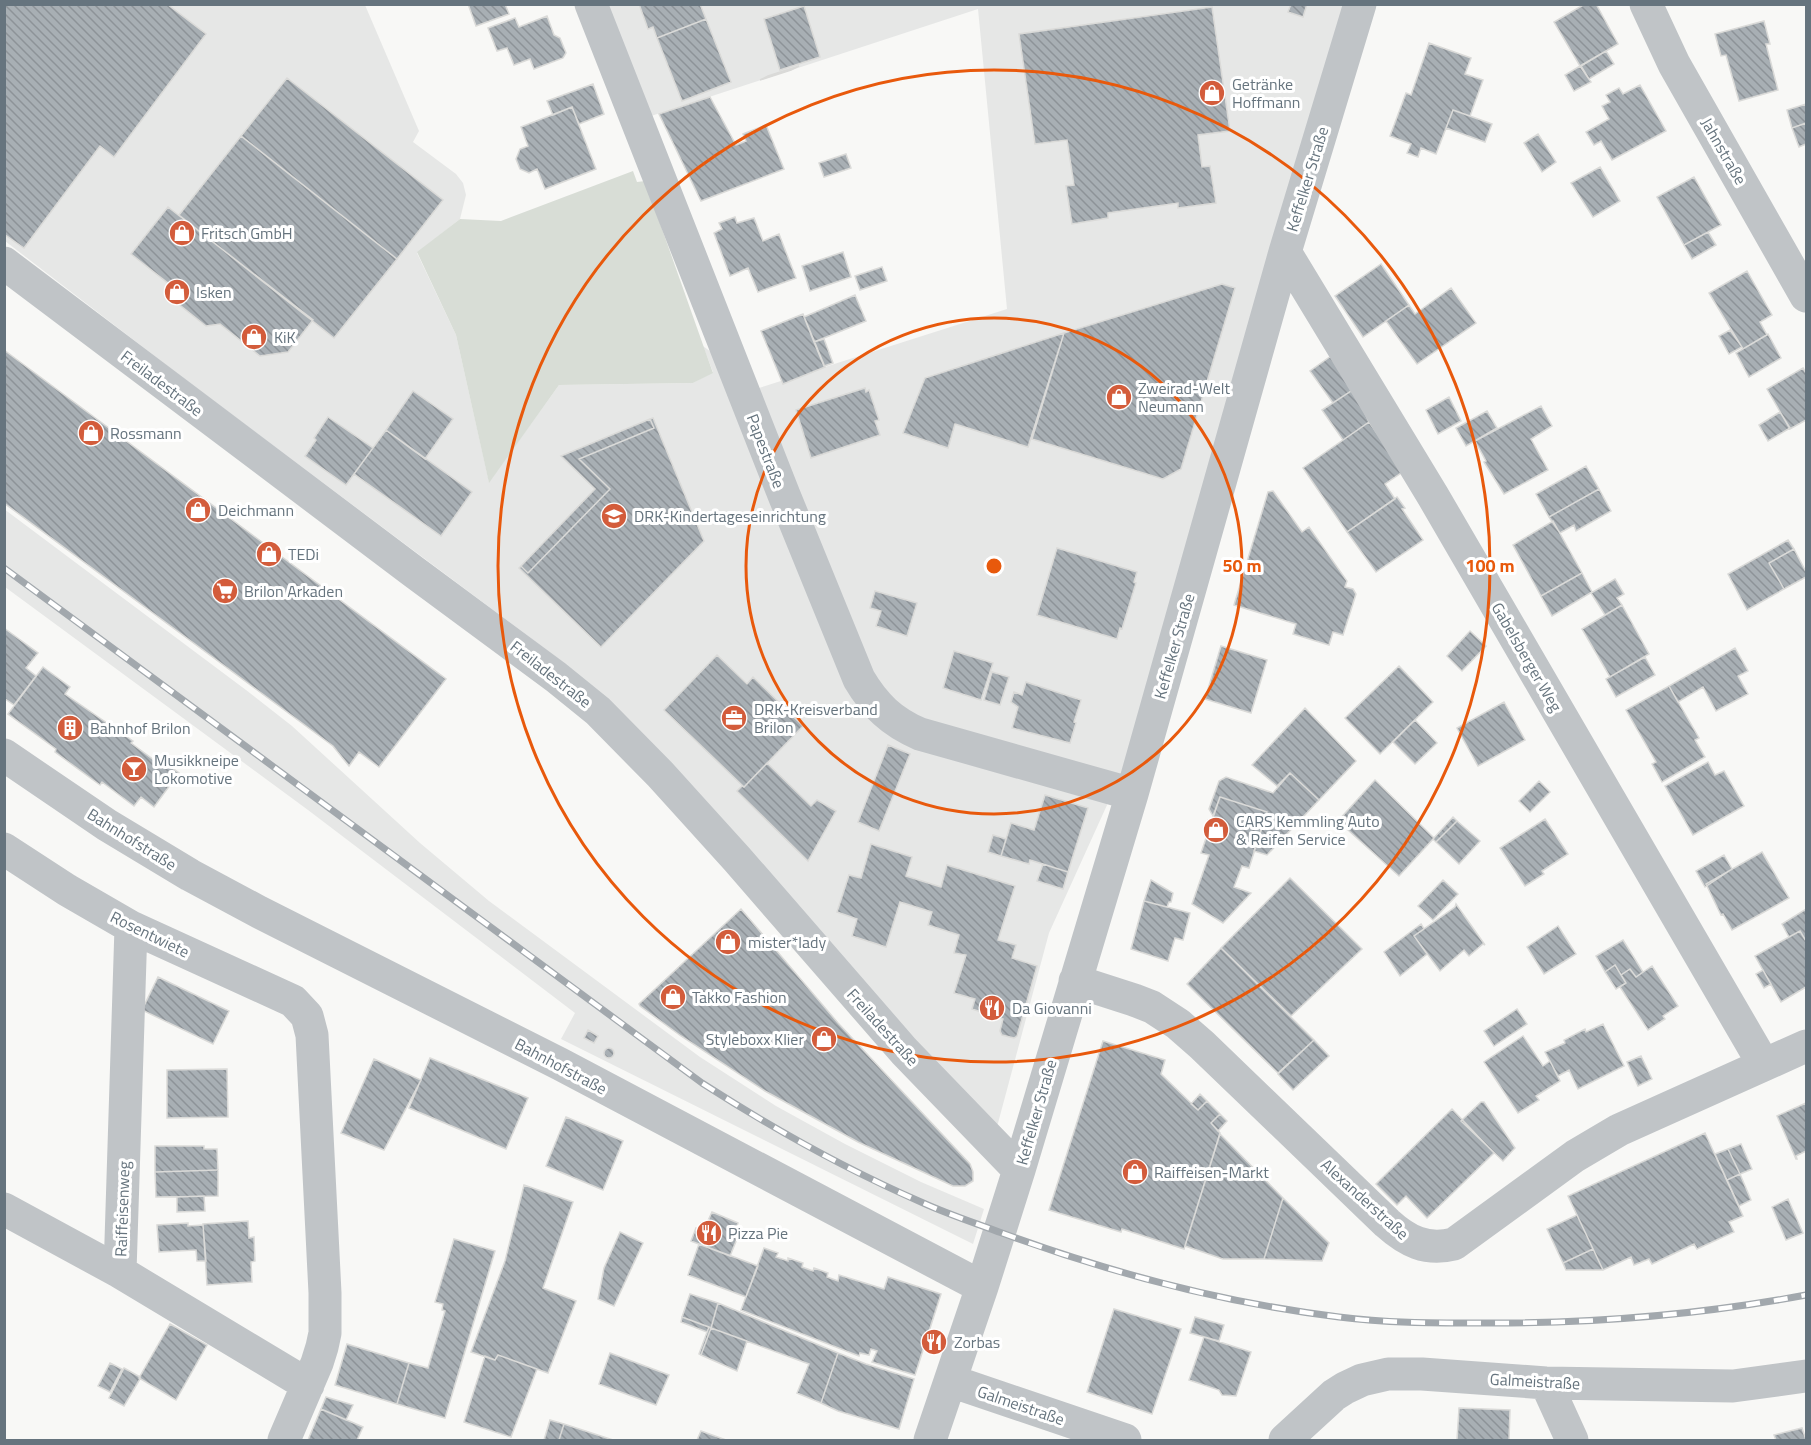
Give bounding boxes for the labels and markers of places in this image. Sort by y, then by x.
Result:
place label: Getränke Hoffmann [1232,72,1300,114]
shop icon: Getränke Hoffmann [1197,78,1227,108]
shop icon: Fritsch GmbH [167,218,197,248]
place label: Fritsch GmbH [201,221,293,245]
shop icon: Isken [162,277,192,307]
place label: Isken [196,280,232,304]
shop icon: KiK [239,322,269,352]
place label: KiK [274,325,296,349]
place label: Zweirad-Welt Neumann [1138,376,1230,418]
shop icon: Zweirad-Welt Neumann [1104,382,1134,412]
shop icon: Rossmann [76,418,106,448]
place label: Rossmann [110,421,182,445]
shop icon: Deichmann [183,495,213,525]
place label: Deichmann [218,498,294,522]
school or university icon: DRK-Kindertageseinrichtung [599,501,629,531]
place label: DRK-Kindertageseinrichtung [634,504,826,528]
shop icon: TEDi [254,539,284,569]
place label: TEDi [288,542,319,566]
centre of rings [984,556,1004,576]
supermarket icon: Brilon Arkaden [210,576,240,606]
place label: Brilon Arkaden [244,579,343,603]
place label: DRK-Kreisverband Brilon [754,697,878,739]
office icon: DRK-Kreisverband Brilon [719,703,749,733]
building icon: Bahnhof Brilon [55,713,85,743]
place label: Bahnhof Brilon [90,716,191,740]
place label: Musikkneipe Lokomotive [154,748,239,790]
bar icon: Musikkneipe Lokomotive [119,754,149,784]
place label: CARS Kemmling Auto & Reifen Service [1236,809,1380,851]
shop icon: CARS Kemmling Auto & Reifen Service [1201,815,1231,845]
shop icon: mister*lady [713,927,743,957]
place label: mister*lady [748,930,826,954]
shop icon: Takko Fashion [658,982,688,1012]
place label: Takko Fashion [692,985,787,1009]
restaurant icon: Da Giovanni [977,993,1007,1023]
place label: Da Giovanni [1012,996,1092,1020]
shop icon: Styleboxx Klier [809,1024,839,1054]
place label: Styleboxx Klier [706,1027,804,1051]
shop icon: Raiffeisen-Markt [1120,1157,1150,1187]
place label: Raiffeisen-Markt [1154,1160,1269,1184]
restaurant icon: Pizza Pie [694,1218,724,1248]
place label: Pizza Pie [728,1221,788,1245]
restaurant icon: Zorbas [919,1327,949,1357]
place label: Zorbas [954,1330,1000,1354]

